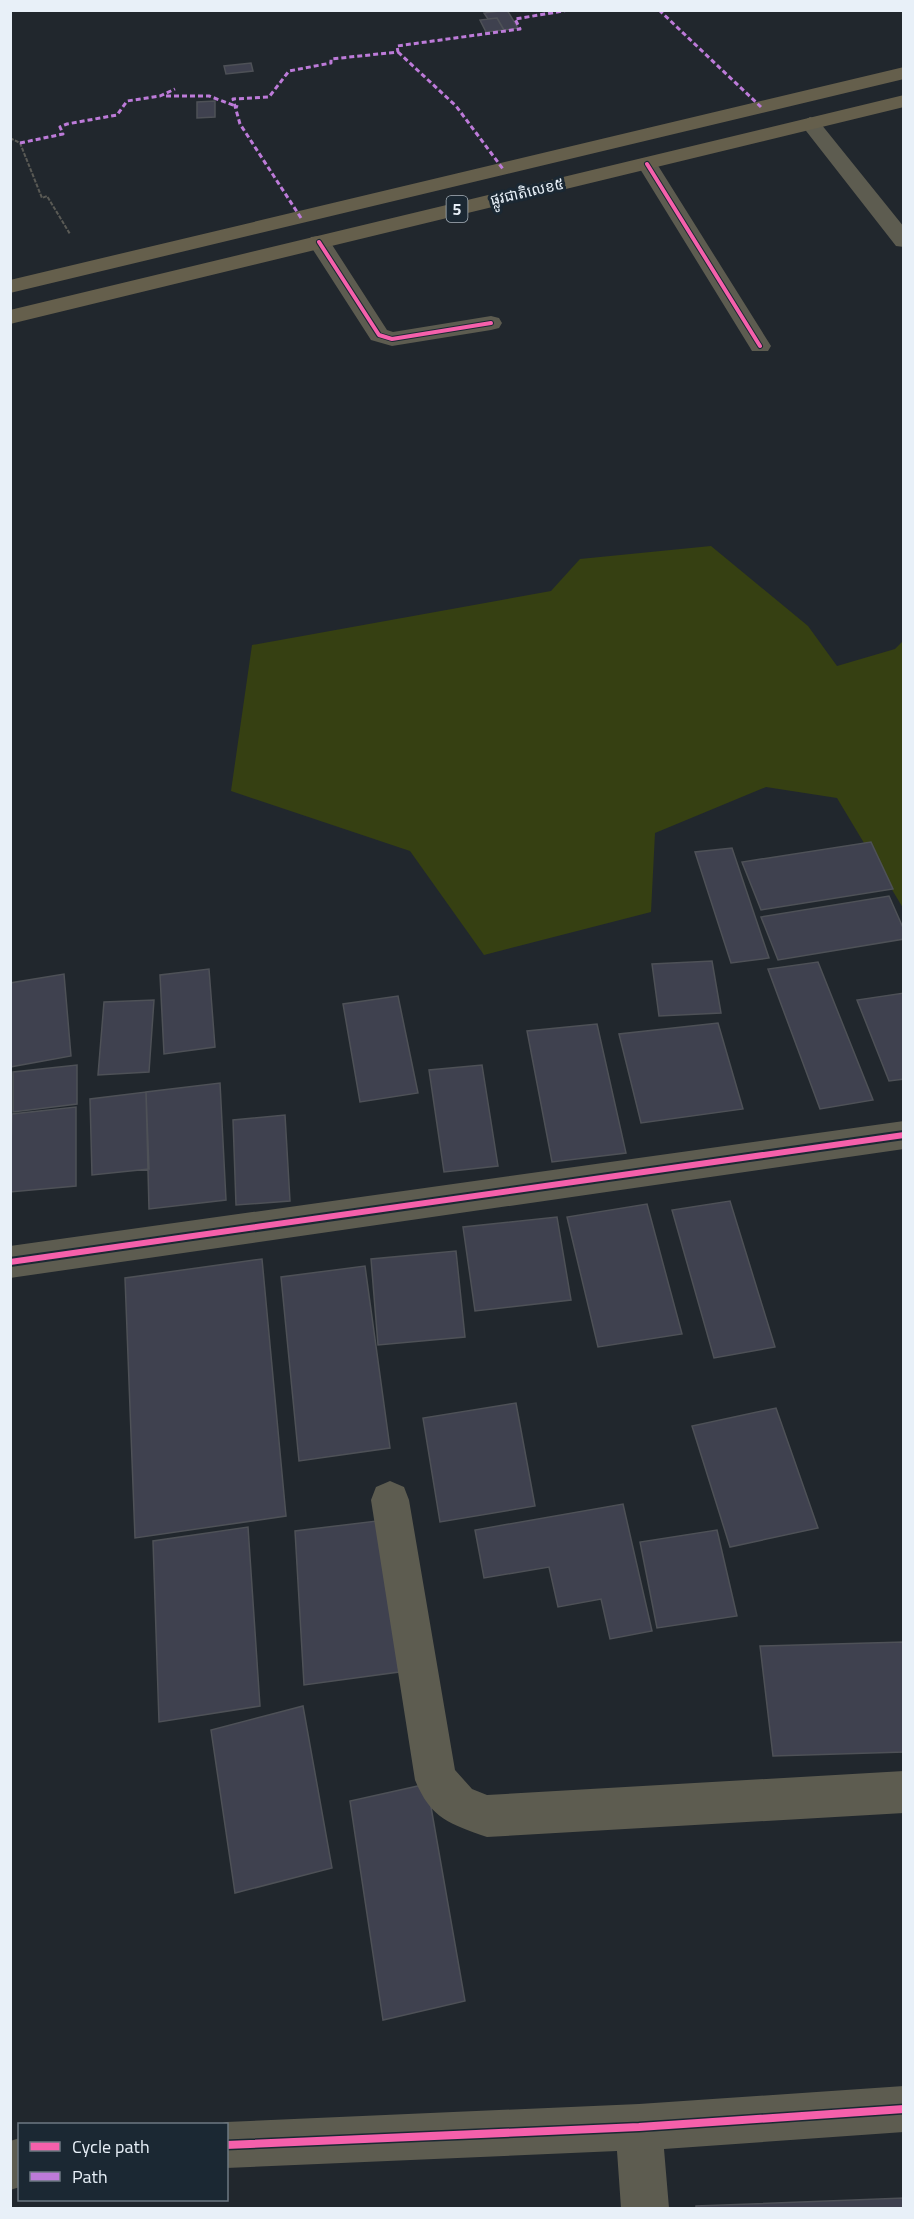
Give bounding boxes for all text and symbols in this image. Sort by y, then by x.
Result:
street label: ផ្លូវជាតិលេខ៥ [488,172,567,214]
road number: 5 [446,196,468,222]
legend [18,2123,228,2201]
text: Cycle path [72,2133,150,2160]
text: Path [72,2163,108,2190]

